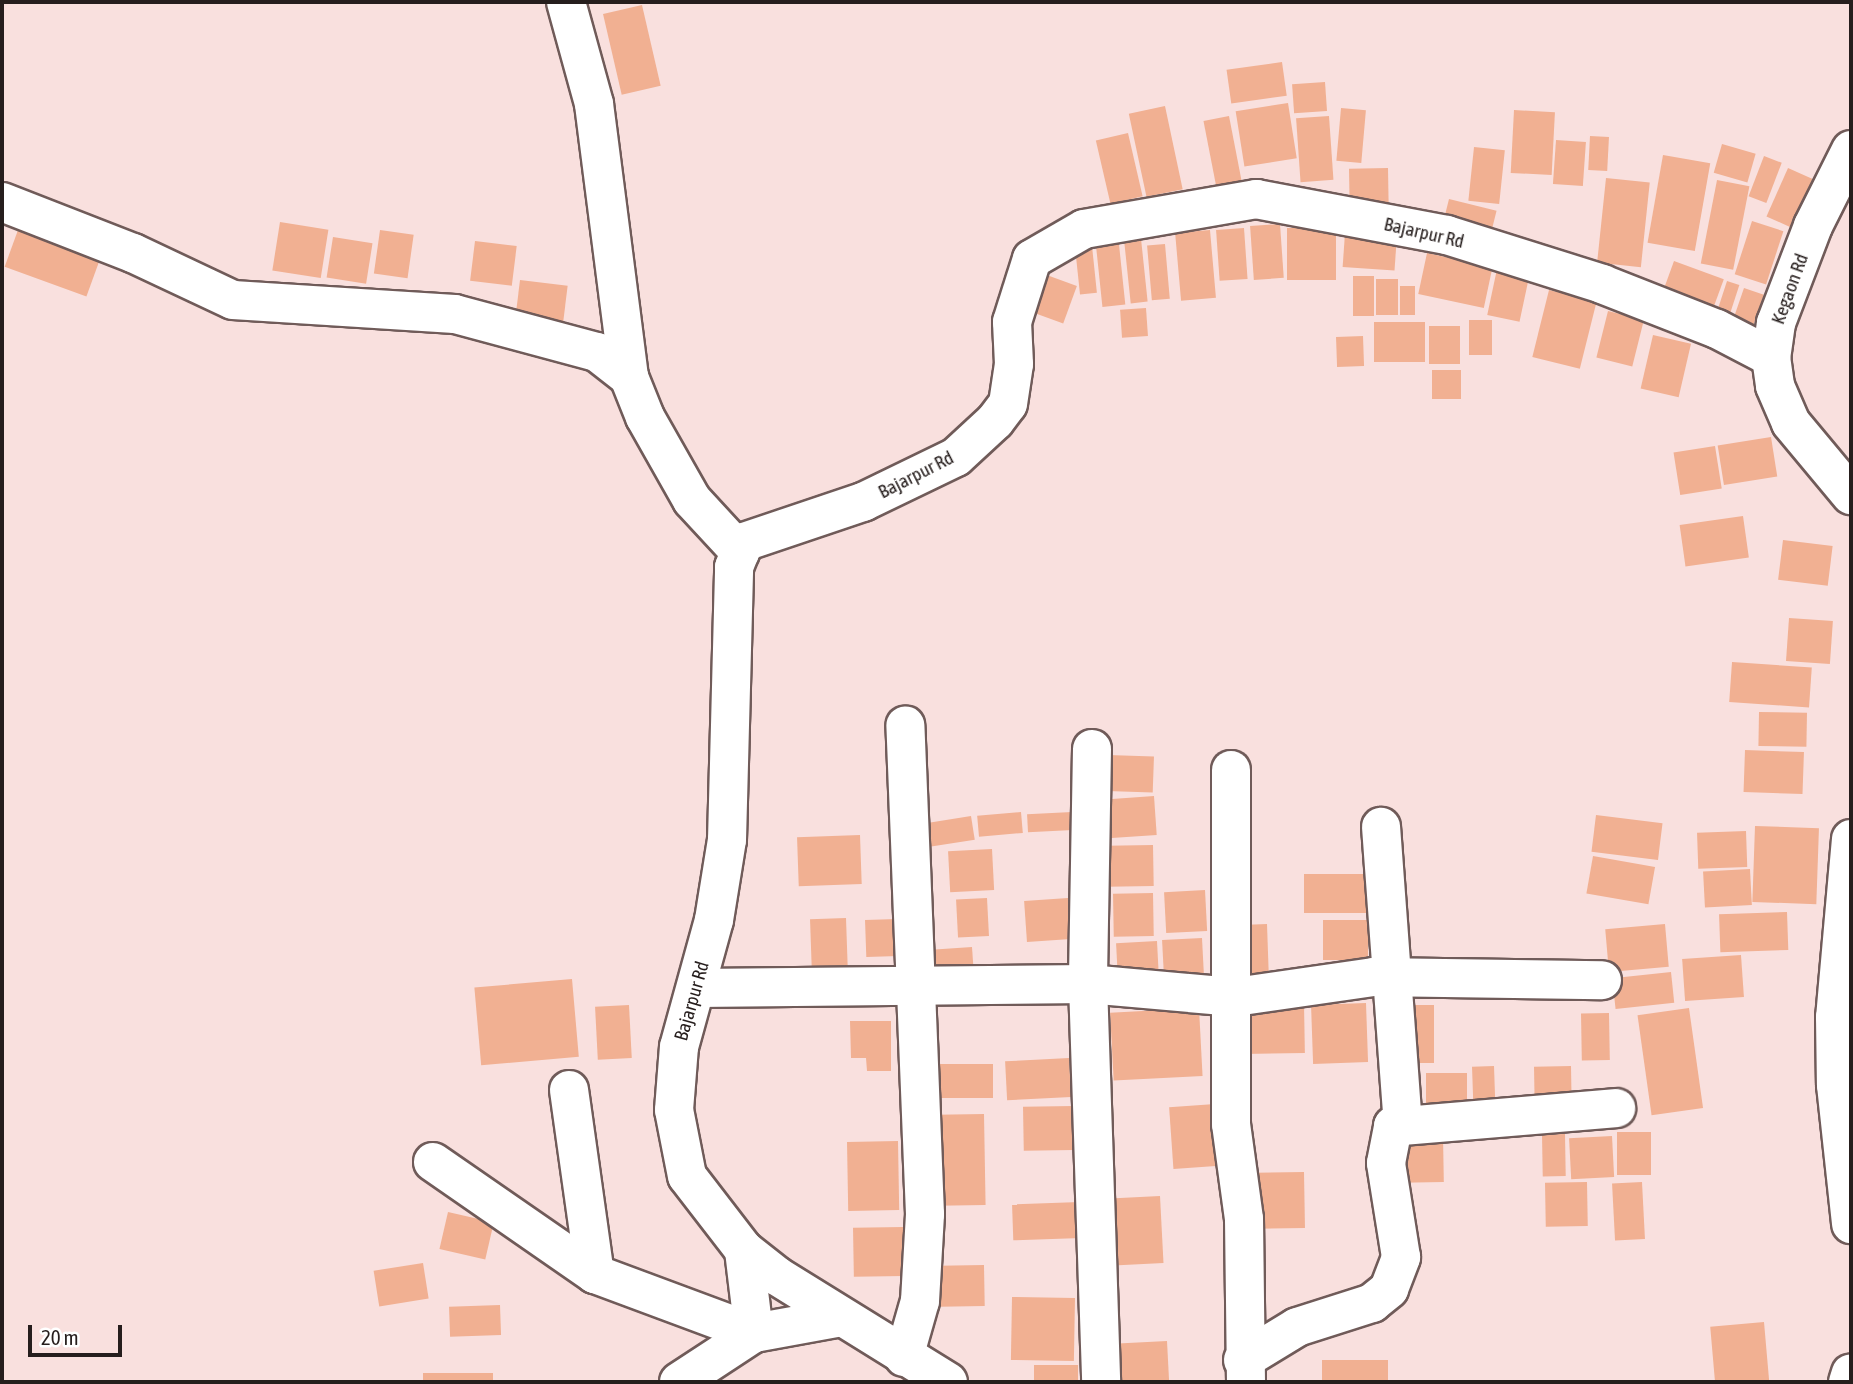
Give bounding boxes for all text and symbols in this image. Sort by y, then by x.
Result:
street label: Bajarpur Rd [1382,213,1466,253]
street label: Kegaon Rd [1767,251,1813,327]
street label: Bajarpur Rd [874,446,958,504]
street label: Bajarpur Rd [670,959,714,1043]
scale bar [32,1310,126,1354]
text: 20 m [41,1325,79,1349]

